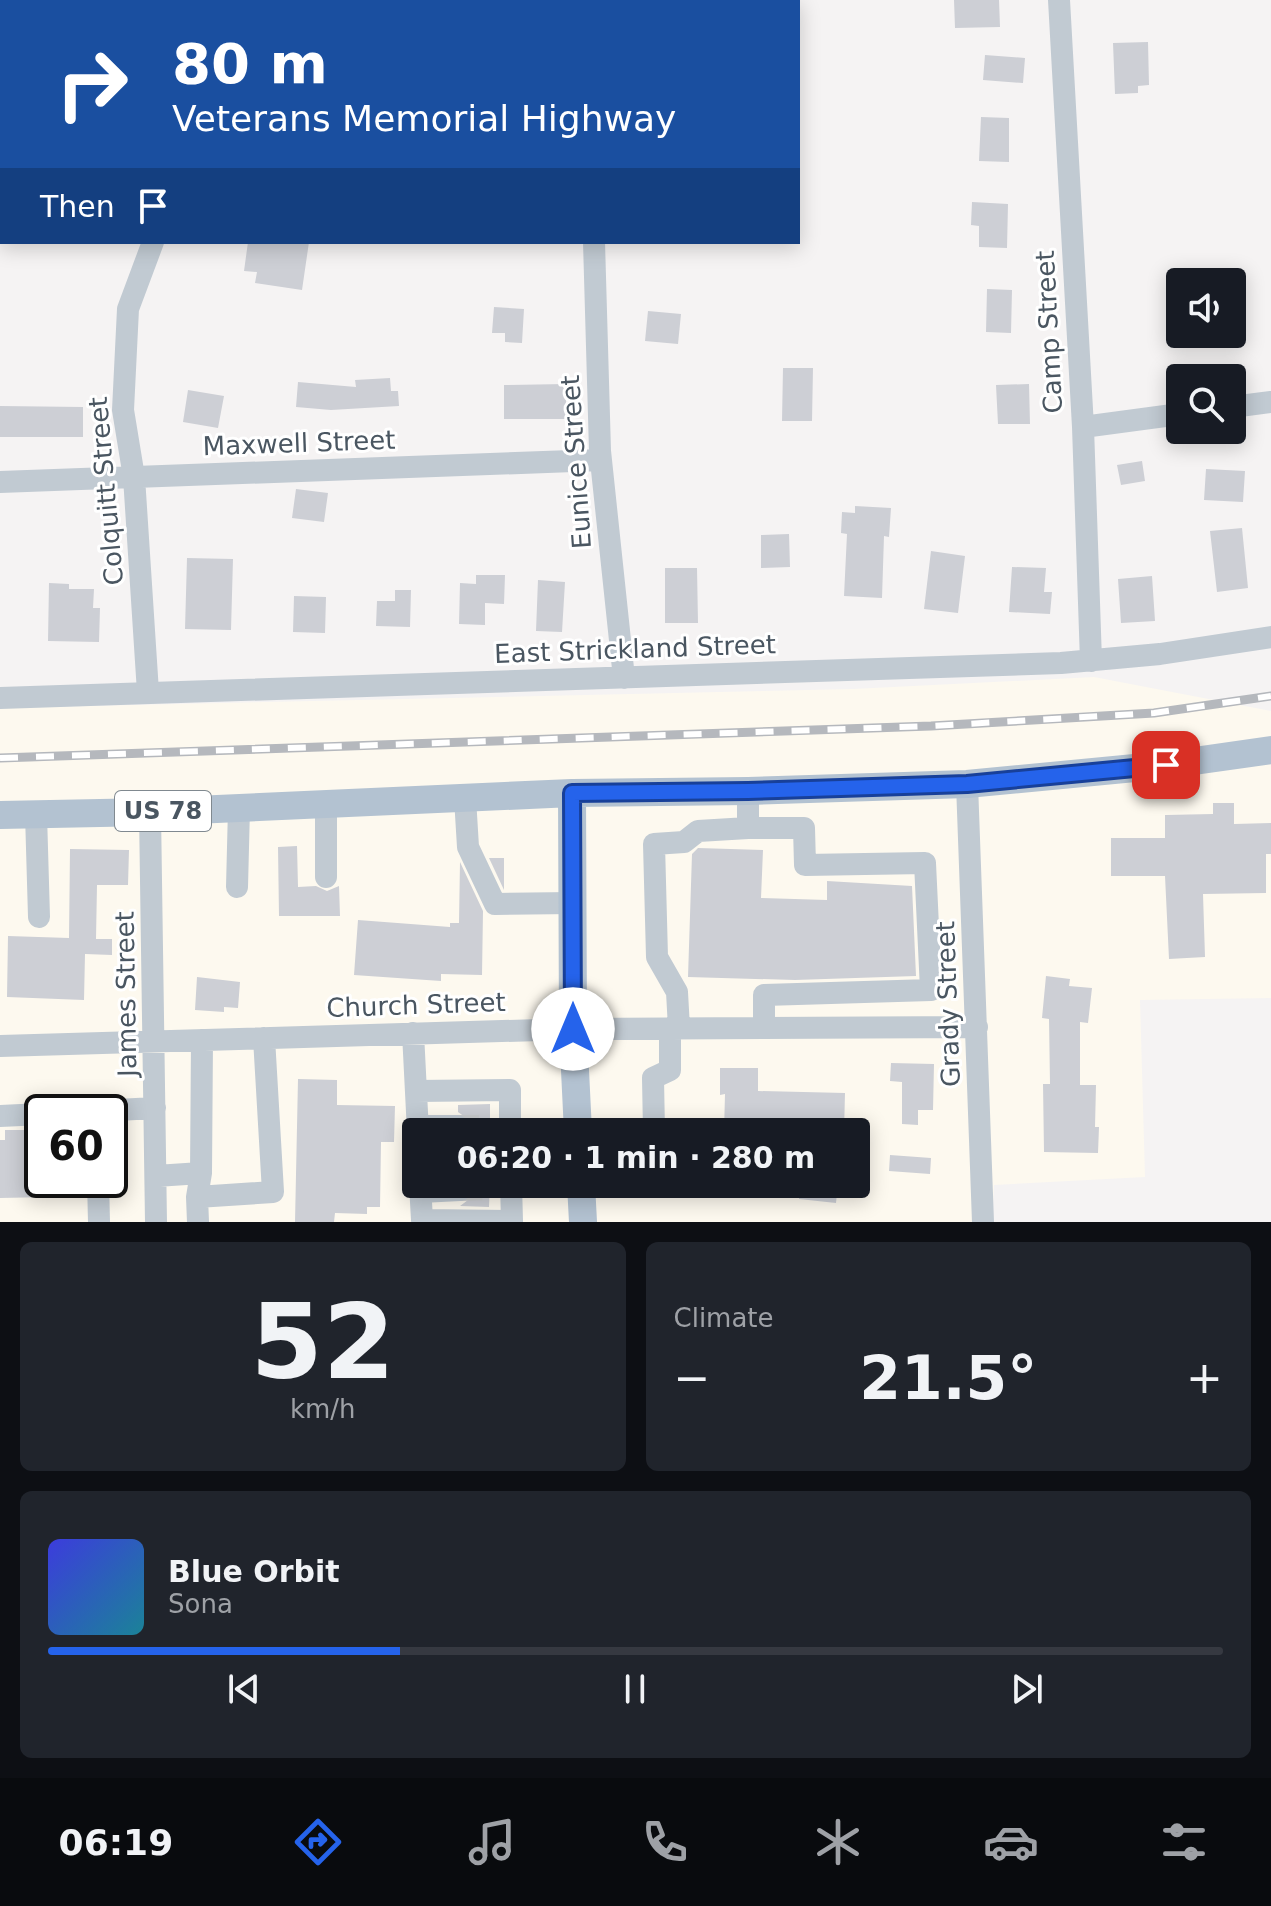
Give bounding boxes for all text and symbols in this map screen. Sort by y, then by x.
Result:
text: 80 m [172,31,328,96]
icon: right [40,32,144,136]
text: Veterans Memorial Highway [172,98,676,139]
icon: arrive [131,184,175,228]
text: Then [40,189,115,224]
street label: Camp Street [1030,250,1068,414]
map controls [1166,268,1246,444]
button: sound [1166,268,1246,348]
button: search [1166,364,1246,444]
street label: Eunice Street [555,374,597,550]
street label: Colquitt Street [83,395,129,587]
street label: Maxwell Street [202,425,396,461]
street label: East Strickland Street [494,629,776,669]
pin [1132,731,1200,799]
icon: arrive [1144,743,1188,787]
road number: US 78 [115,791,211,831]
street label: James Street [110,911,142,1079]
street label: Grady Street [930,921,966,1087]
street label: Church Street [326,987,506,1023]
position arrow [531,987,615,1071]
speed limit sign: 60 [24,1094,128,1198]
text: 06:20 · 1 min · 280 m [457,1140,815,1175]
text: 52 [250,1281,395,1403]
text: Climate [674,1303,774,1333]
text: 21.5° [859,1343,1037,1413]
text: − [674,1352,710,1403]
text: + [1186,1352,1223,1403]
text: km/h [290,1394,356,1424]
text: Blue Orbit [168,1554,340,1589]
text: Sona [168,1589,233,1619]
icon: previous [222,1667,266,1711]
icon: pause [613,1667,657,1711]
icon: next [1005,1667,1049,1711]
icon: directions [290,1814,346,1870]
icon: music [464,1814,520,1870]
icon: phone [637,1814,693,1870]
icon: climate [810,1814,866,1870]
icon: car [983,1814,1039,1870]
icon: filters [1156,1814,1212,1870]
text: 06:19 [59,1822,173,1863]

